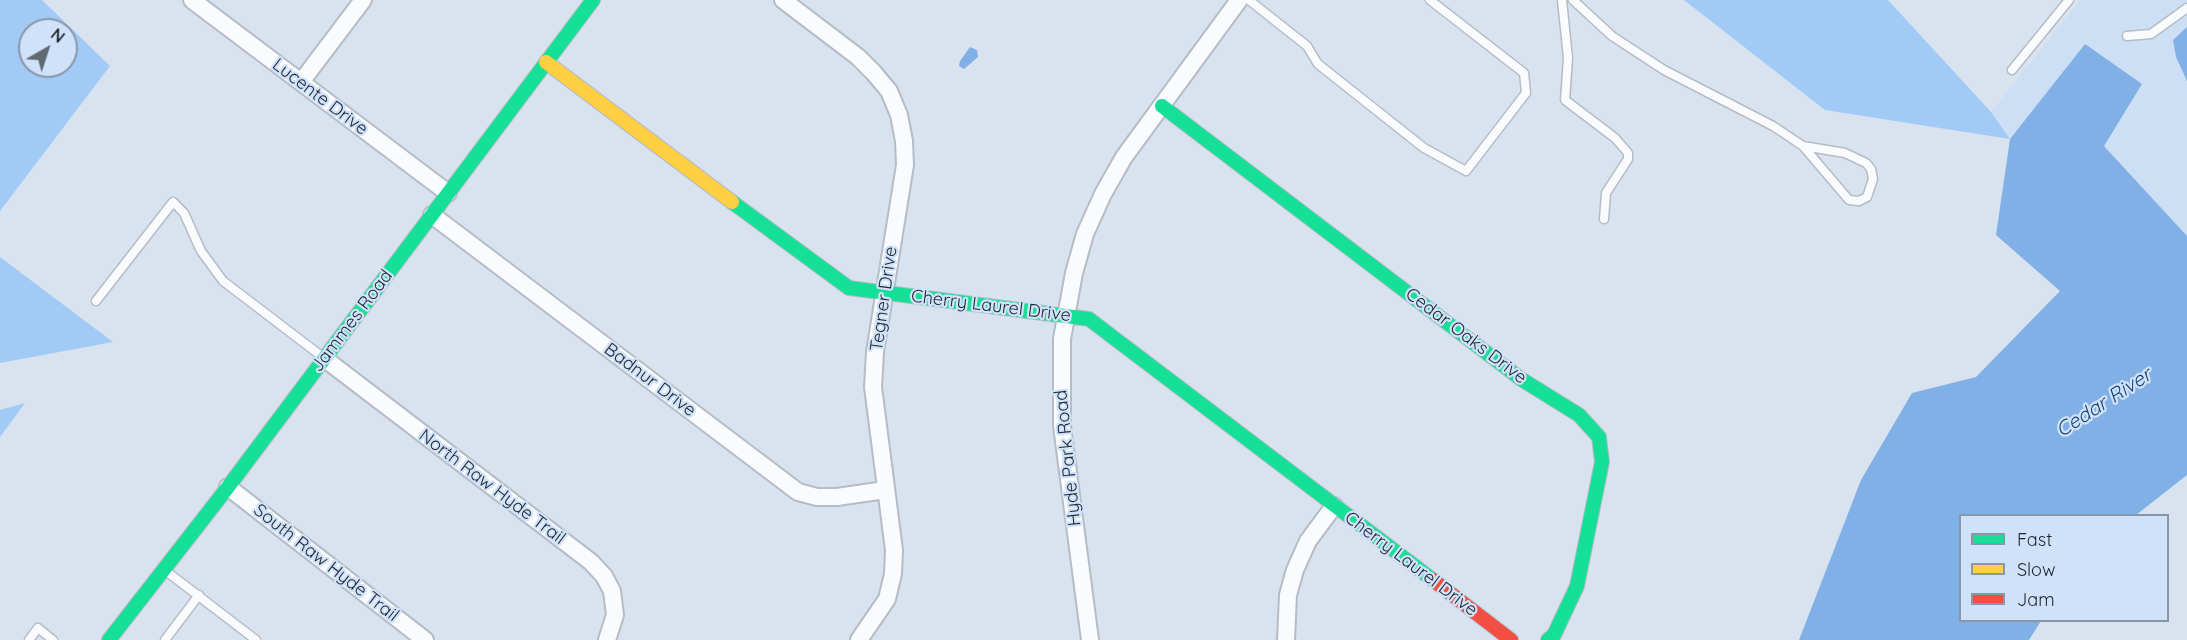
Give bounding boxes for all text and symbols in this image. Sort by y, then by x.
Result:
north arrow [18,18,78,78]
text: N [47,24,69,47]
street label: Lucente Drive [268,54,372,140]
street label: Tegner Drive [866,245,902,353]
street label: Jammes Road [307,266,397,376]
street label: Cedar Oaks Drive [1401,283,1531,389]
street label: Cherry Laurel Drive [910,285,1072,327]
street label: Badnur Drive [600,338,700,422]
water label: Cedar River [2052,363,2156,443]
street label: Hyde Park Road [1050,389,1086,527]
street label: North Raw Hyde Trail [414,425,570,549]
street label: South Raw Hyde Trail [249,500,403,626]
street label: Cherry Laurel Drive [1340,507,1482,621]
legend [1959,514,2169,622]
text: Fast [2017,528,2052,551]
text: Slow [2017,558,2055,581]
text: Jam [2017,588,2055,611]

